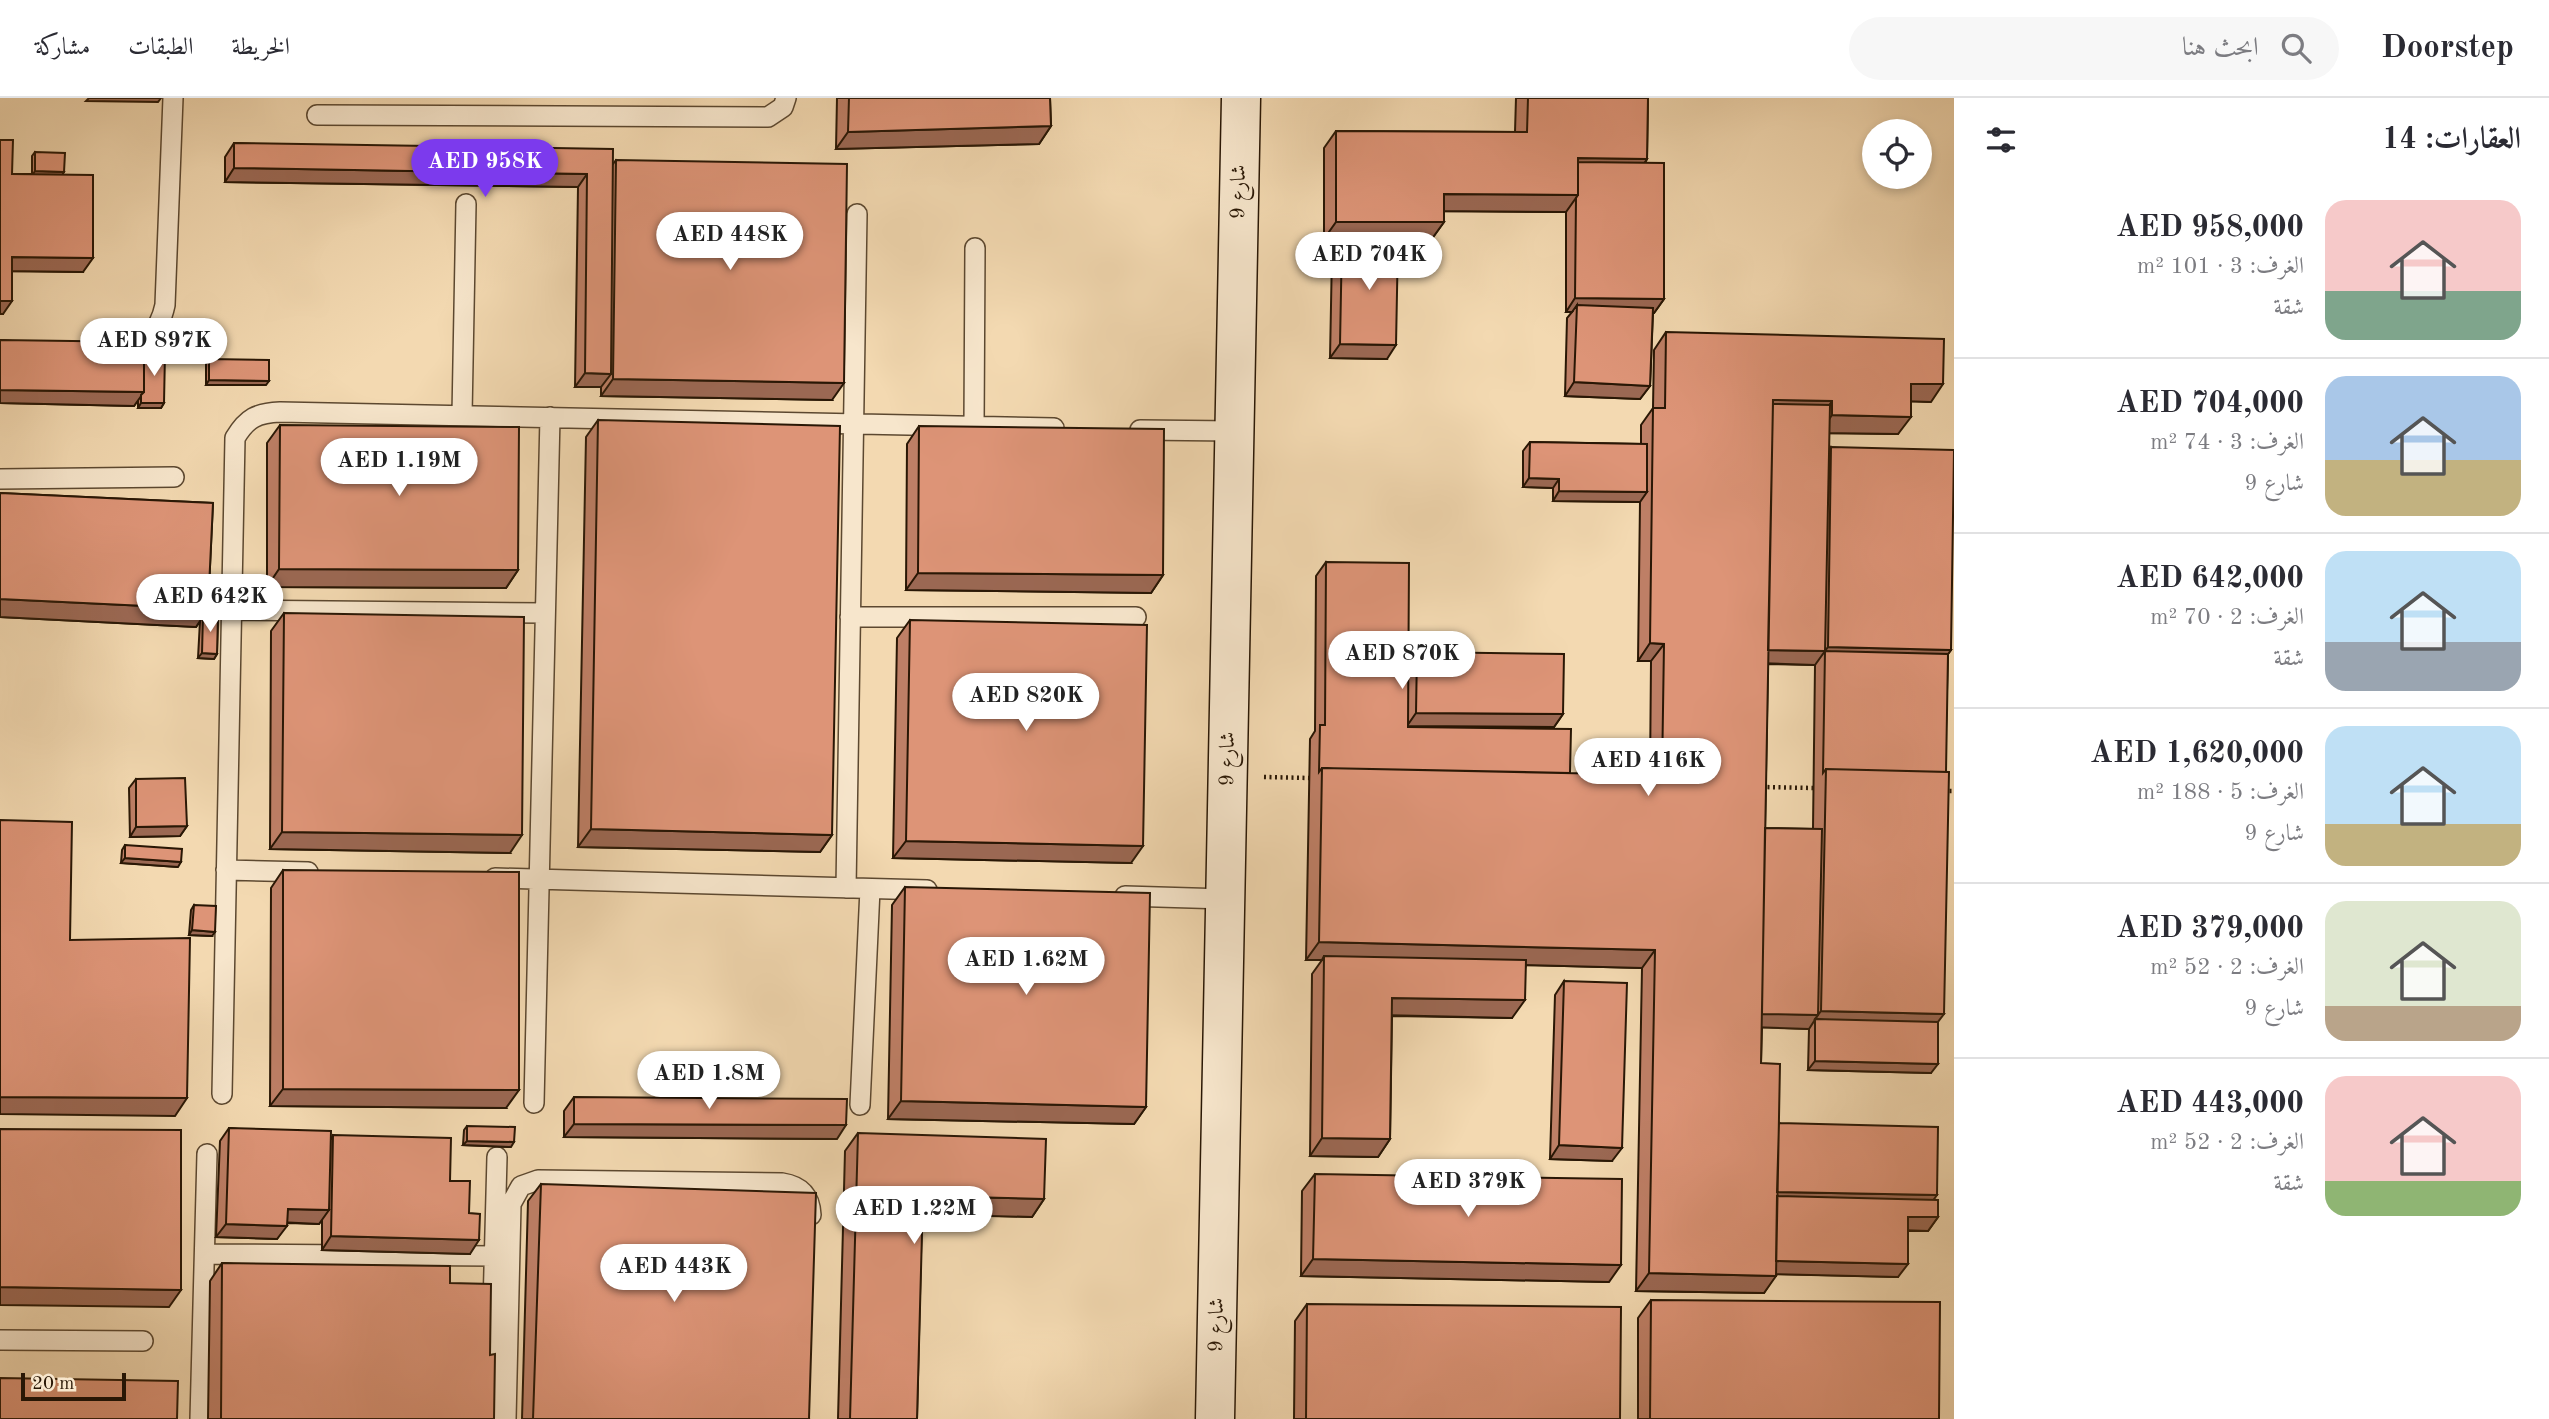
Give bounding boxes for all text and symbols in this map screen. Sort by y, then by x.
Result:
search box [1849,17,2339,80]
icon: search [2277,29,2315,67]
text: Doorstep [2381,32,2514,65]
text: ابحث هنا [2182,35,2259,61]
text: مشاركة [35,36,90,60]
text: الطبقات [128,36,194,60]
text: الخريطة [232,36,290,60]
map controls [1862,119,1932,189]
button: locate [1862,119,1932,189]
icon: filters [1982,121,2020,159]
text: العقارات: 14 [2382,125,2521,155]
pin: AED 958K [413,140,557,199]
text: AED 958K [427,150,543,173]
street label: شارع 9 [1228,165,1256,220]
pin: AED 448K [658,212,802,272]
text: AED 958,000 [2116,213,2304,243]
text: AED 448K [672,223,788,246]
icon: home [2381,228,2465,312]
pin: AED 704K [1297,232,1441,292]
text: AED 704K [1311,243,1427,266]
text: الغرف: 3 · 101 m² [2137,255,2304,278]
text: شقة [2274,296,2304,319]
pin: AED 897K [82,318,226,378]
text: AED 897K [96,329,212,352]
text: AED 704,000 [2116,389,2304,419]
icon: home [2381,404,2465,488]
text: الغرف: 3 · 74 m² [2150,431,2304,454]
pin: AED 1.19M [319,438,479,498]
text: AED 1.19M [337,449,461,472]
text: شارع 9 [2244,472,2304,495]
text: AED 642,000 [2116,564,2304,594]
pin: AED 642K [138,574,282,634]
icon: home [2381,579,2465,663]
text: AED 642K [152,585,268,608]
text: الغرف: 2 · 70 m² [2150,606,2304,629]
pin: AED 870K [1330,632,1474,691]
text: AED 870K [1344,642,1460,665]
text: شقة [2274,647,2304,670]
pin: AED 820K [954,674,1098,733]
text: AED 820K [968,684,1084,707]
street label: شارع 9 [1217,732,1245,787]
pin: AED 416K [1576,738,1720,798]
text: AED 1,620,000 [2090,739,2304,769]
text: AED 416K [1590,749,1706,772]
icon: home [2381,754,2465,838]
text: الغرف: 5 · 188 m² [2137,781,2304,804]
text: شارع 9 [2244,822,2304,845]
text: AED 379,000 [2116,914,2304,944]
icon: home [2381,929,2465,1013]
pin: AED 1.62M [946,937,1106,997]
text: AED 1.62M [964,948,1088,971]
text: الغرف: 2 · 52 m² [2150,956,2304,979]
text: شارع 9 [2244,997,2304,1020]
pin: AED 1.8M [637,1052,781,1111]
text: AED 1.8M [653,1062,765,1085]
text: AED 443,000 [2116,1089,2304,1119]
icon: home [2381,1104,2465,1188]
text: الغرف: 2 · 52 m² [2150,1131,2304,1154]
pin: AED 379K [1396,1160,1540,1219]
text: AED 379K [1410,1170,1526,1193]
text: شقة [2274,1172,2304,1195]
pin: AED 1.22M [834,1186,994,1246]
text: AED 1.22M [852,1197,976,1220]
pin: AED 443K [602,1244,746,1304]
text: AED 443K [616,1255,732,1278]
street label: شارع 9 [1206,1298,1234,1353]
scale bar [21,1370,126,1402]
text: 20 m [32,1375,74,1394]

